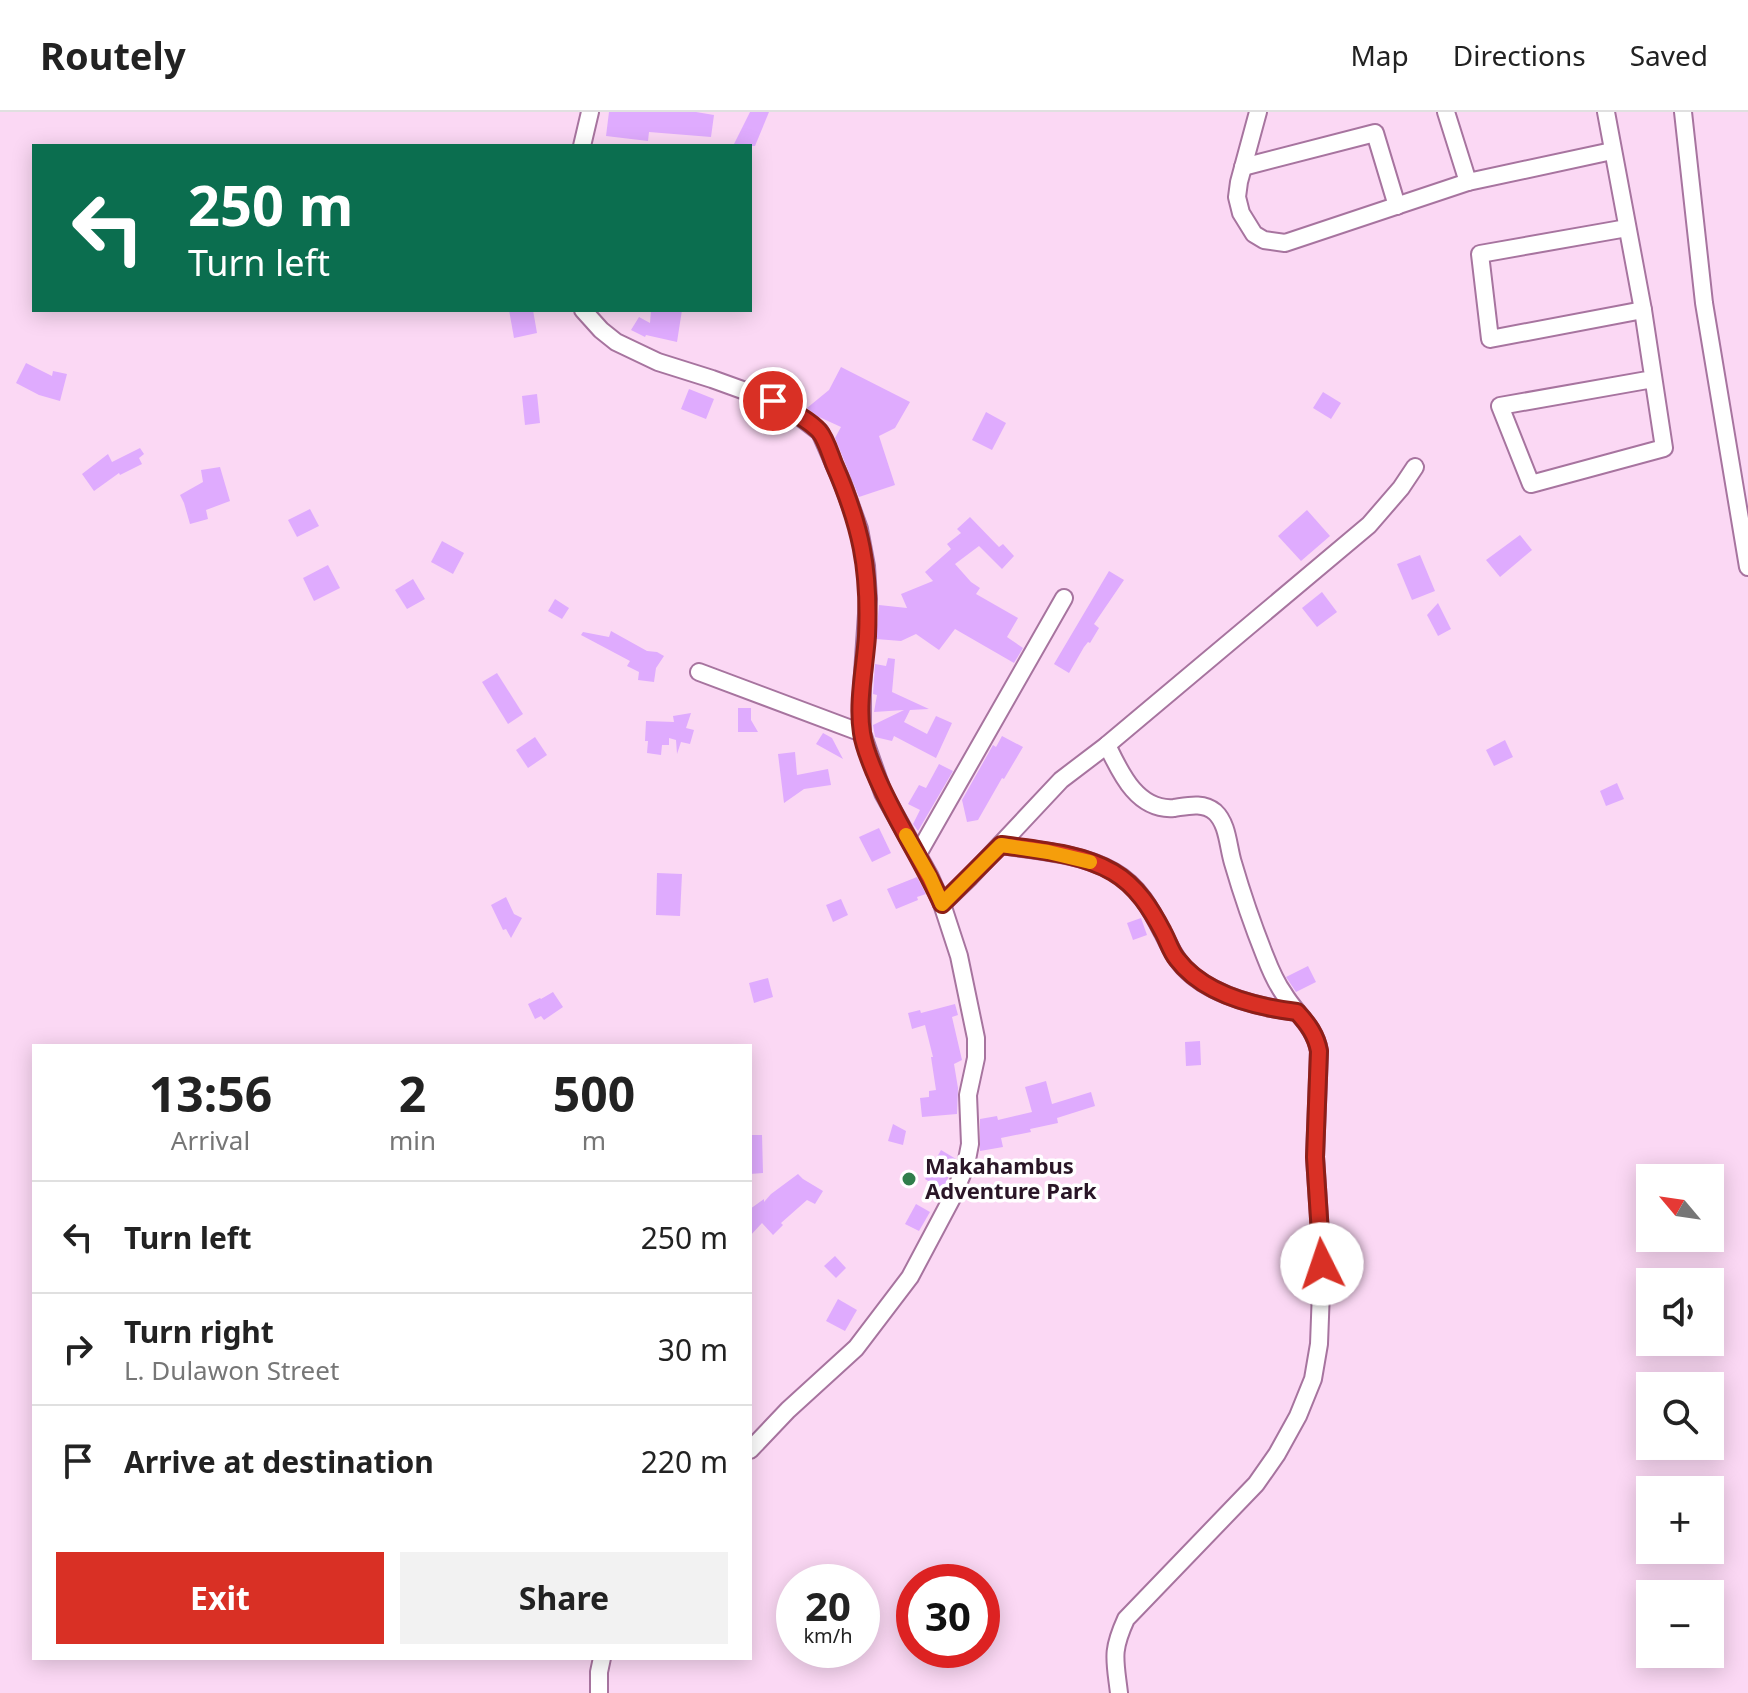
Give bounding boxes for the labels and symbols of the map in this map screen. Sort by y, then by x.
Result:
pin [739,367,807,435]
place label: Makahambus Adventure Park [925,1150,1097,1205]
north arrow [1636,1164,1724,1252]
marker: Makahambus Adventure Park [900,1170,918,1188]
position arrow [1280,1222,1364,1306]
speed limit sign: 30 [896,1564,1000,1668]

